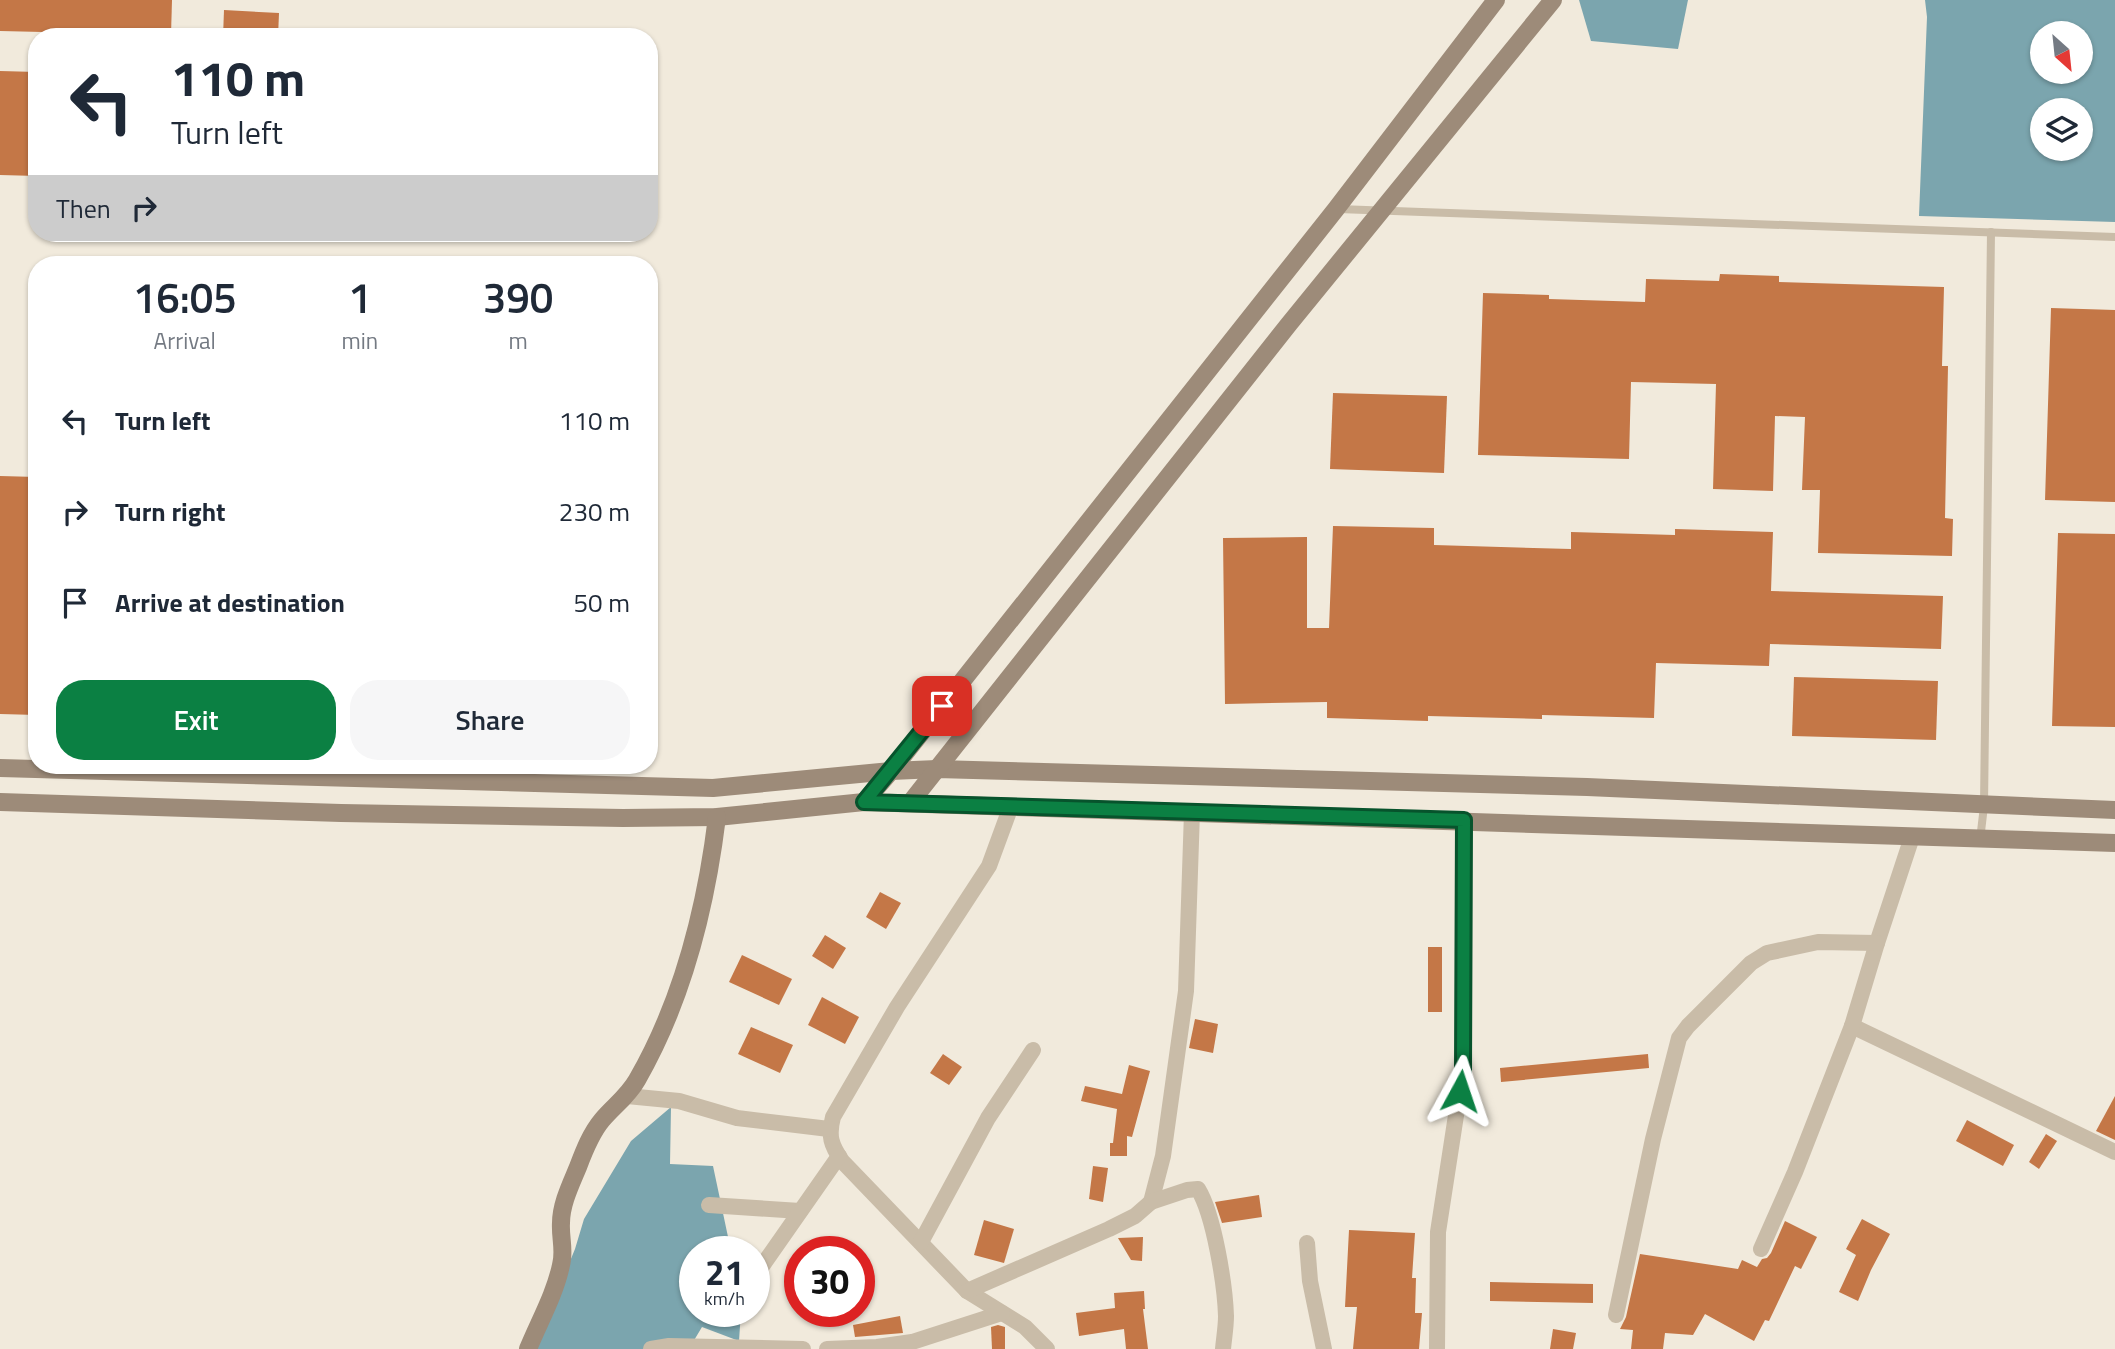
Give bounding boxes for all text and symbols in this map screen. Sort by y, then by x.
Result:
north arrow [2030,21,2093,84]
map controls [2030,21,2093,161]
text: 110 m [171,40,305,115]
icon: left [56,56,147,147]
button: layers [2030,98,2093,161]
text: Turn left [171,108,283,156]
text: Then [56,189,111,228]
icon: right [125,189,163,227]
text: 16:05 [133,265,237,329]
text: 1 [348,265,372,329]
text: 390 [483,265,553,329]
text: Arrival [154,323,216,358]
text: min [341,323,378,358]
text: m [508,323,528,358]
text: Turn left [115,401,210,440]
text: 110 m [559,401,630,440]
icon: left [56,402,94,440]
text: Turn right [115,492,226,531]
text: 230 m [559,492,630,531]
icon: right [56,493,94,531]
text: Arrive at destination [115,583,345,622]
text: 50 m [573,583,630,622]
icon: arrive [56,584,94,622]
pin [912,676,972,736]
button: Exit [56,680,336,760]
button: Share [350,680,630,760]
icon: arrive [923,687,961,725]
position arrow [1423,1054,1497,1128]
speed limit sign: 30 [784,1236,875,1327]
text: 21 [705,1245,744,1299]
text: km/h [704,1285,745,1312]

